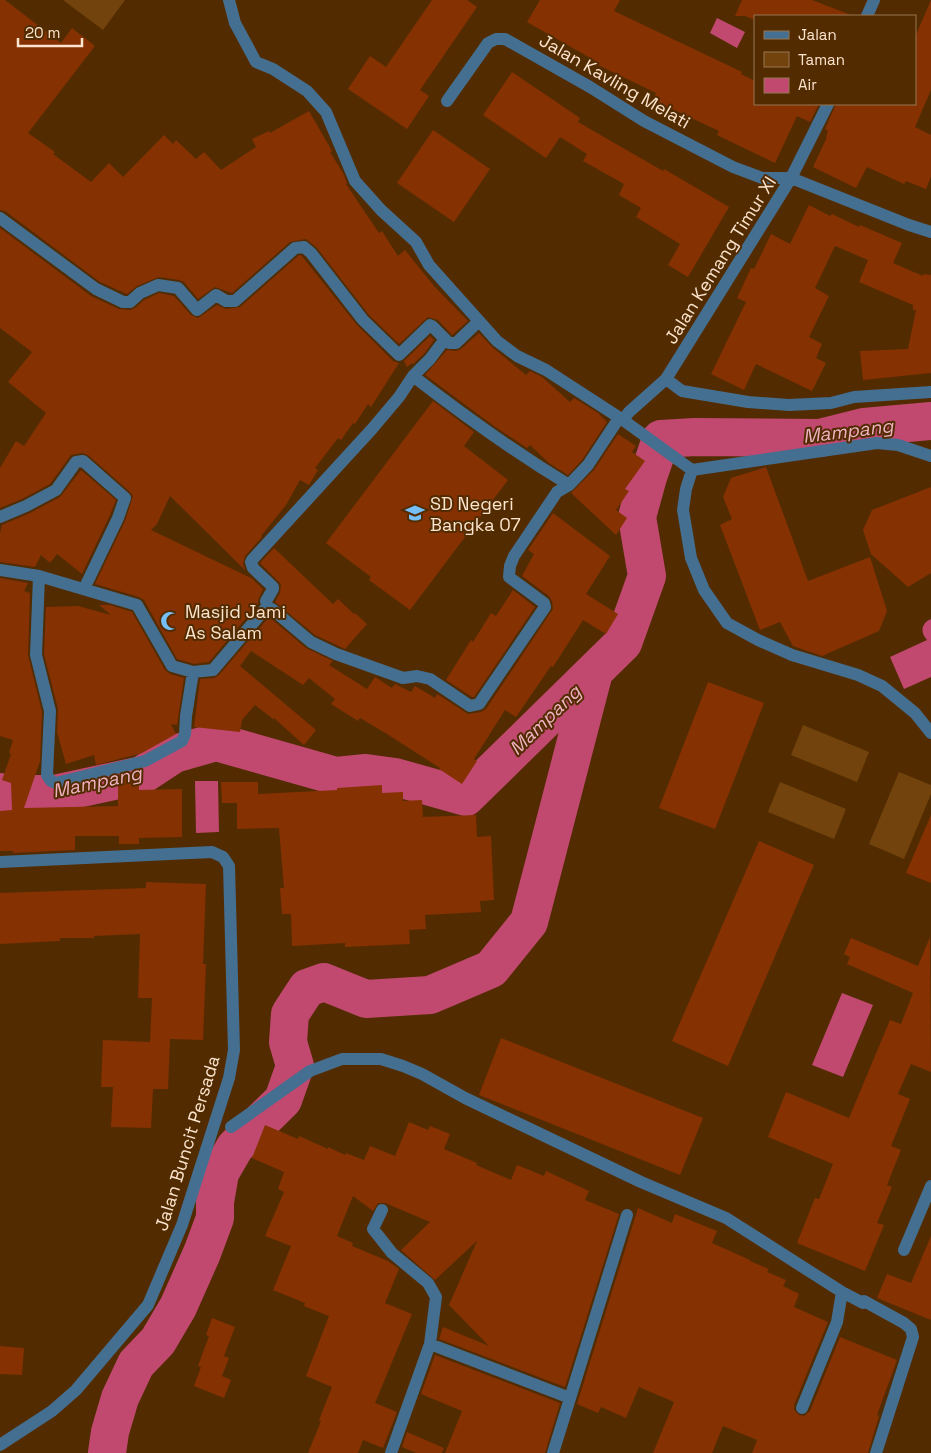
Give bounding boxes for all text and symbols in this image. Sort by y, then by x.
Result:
scale bar [18,15,81,47]
legend [754,15,916,105]
text: 20 m [25,23,60,42]
text: Jalan [798,25,837,44]
street label: Jalan Kavling Melati [535,28,695,134]
text: Taman [798,50,845,69]
text: Air [798,75,817,94]
street label: Jalan Kemang Timur XI [659,172,781,348]
water label: Mampang [801,413,895,449]
place label: SD Negeri Bangka 07 [430,492,521,536]
school or university icon: SD Negeri Bangka 07 [404,502,426,524]
place label: Masjid Jami As Salam [185,600,286,644]
mosque icon: Masjid Jami As Salam [159,610,181,632]
water label: Mampang [504,679,587,761]
water label: Mampang [50,760,145,804]
street label: Jalan Buncit Persada [149,1052,225,1234]

